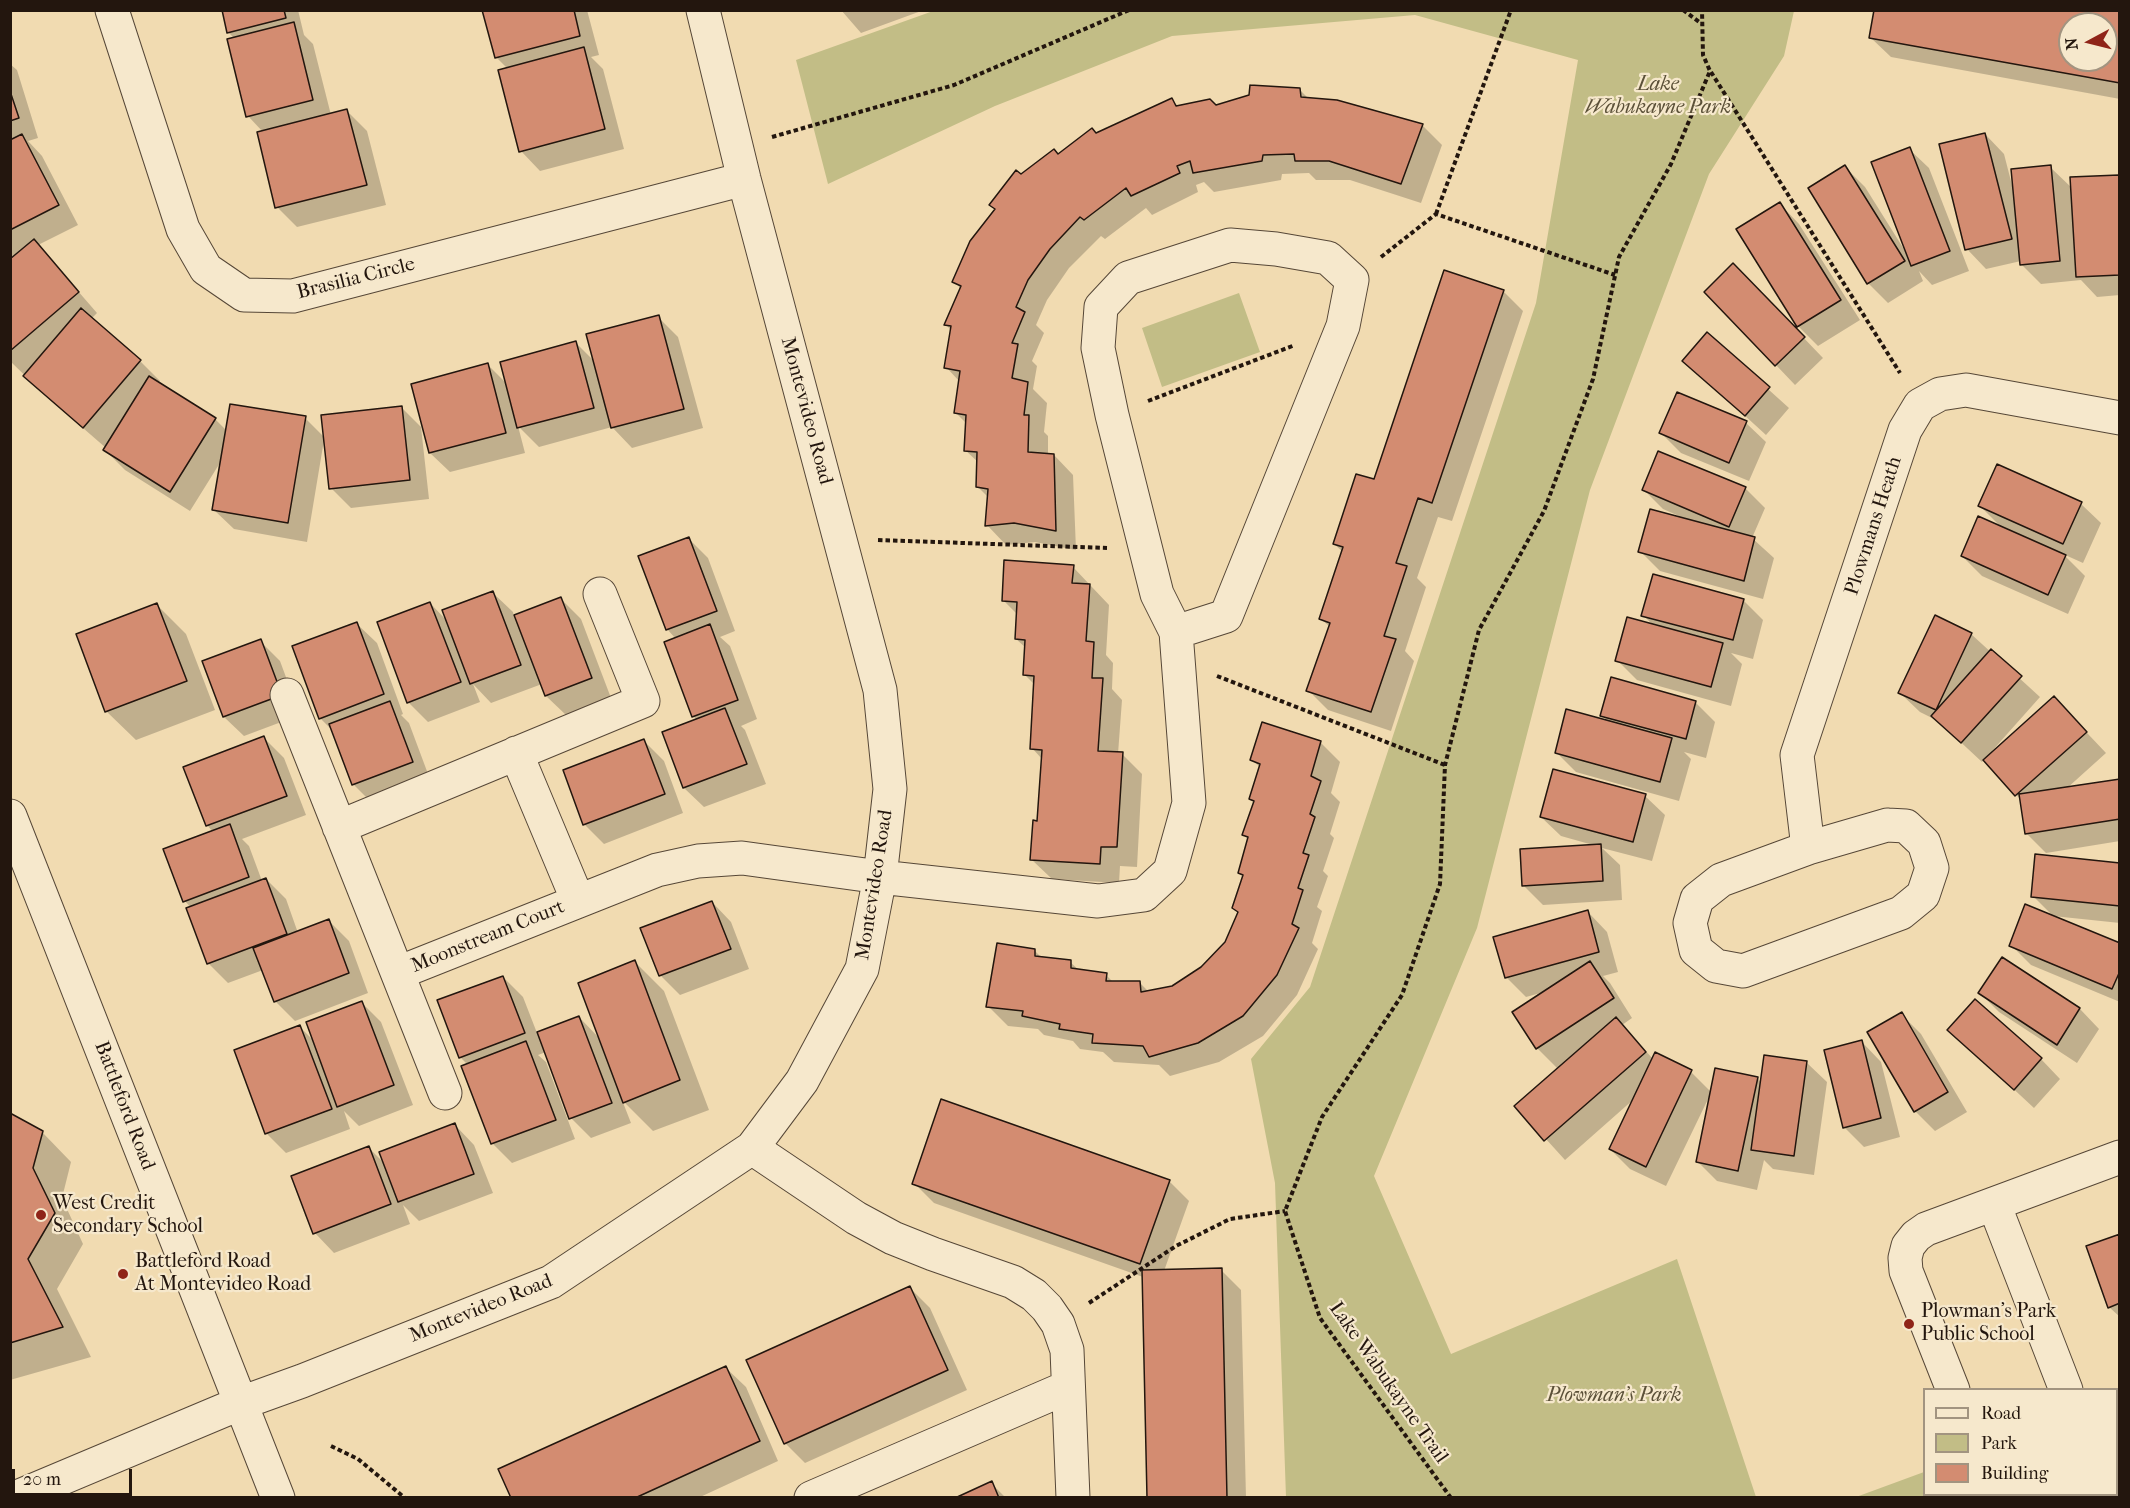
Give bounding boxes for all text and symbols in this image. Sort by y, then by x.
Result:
north arrow [2058,12,2118,72]
text: N [2061,37,2082,51]
park label: Lake Wabukayne Park [1585,73,1731,120]
street label: Brasilia Circle [295,253,417,305]
street label: Montevideo Road [775,335,837,487]
street label: Plowmans Heath [1840,454,1908,598]
street label: Montevideo Road [851,808,899,962]
street label: Moonstream Court [408,895,568,979]
street label: Battleford Road [88,1038,160,1174]
place label: West Credit Secondary School [53,1192,203,1239]
marker: West Credit Secondary School [34,1208,48,1222]
place label: Battleford Road At Montevideo Road [135,1250,311,1297]
marker: Battleford Road At Montevideo Road [116,1267,130,1281]
street label: Montevideo Road [406,1269,556,1349]
street label: Lake Wabukayne Trail [1323,1298,1453,1468]
place label: Plowman's Park Public School [1921,1300,2056,1347]
marker: Plowman's Park Public School [1902,1317,1916,1331]
park label: Plowman's Park [1547,1384,1681,1408]
legend [1923,1388,2118,1496]
text: Road [1981,1403,2021,1424]
text: Park [1981,1433,2017,1454]
scale bar [15,1457,135,1495]
text: Building [1981,1463,2048,1484]
text: 20 m [23,1469,61,1490]

